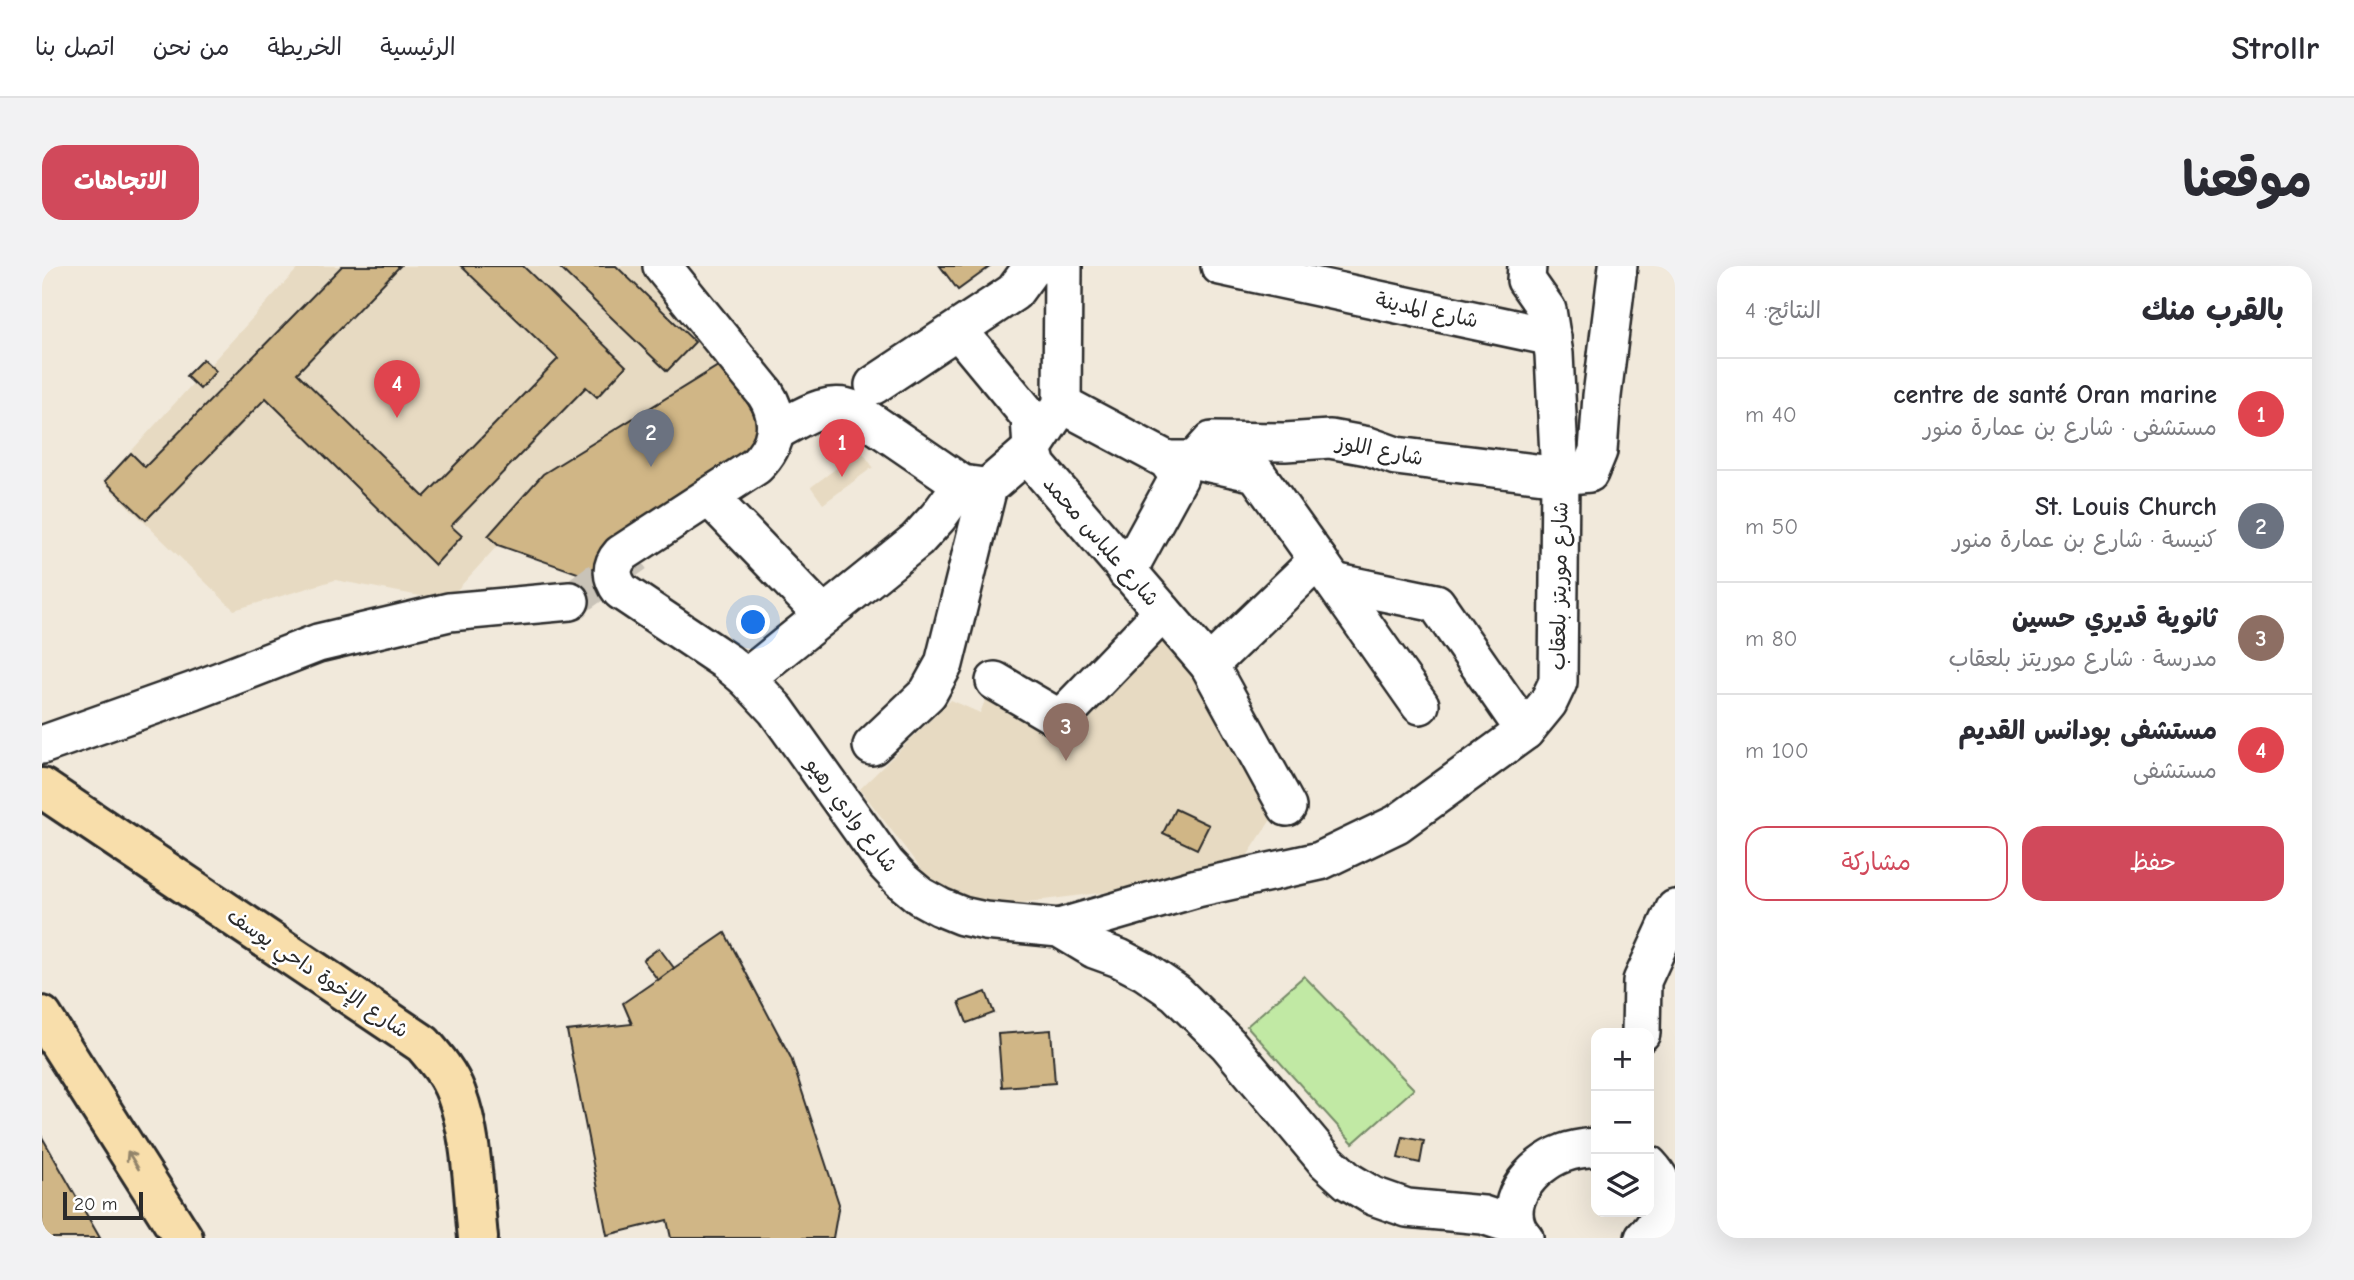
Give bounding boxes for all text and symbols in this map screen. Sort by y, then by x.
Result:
text: Strollr [2231,29,2319,67]
text: اتصل بنا [35,33,115,61]
text: من نحن [153,33,229,61]
text: الخريطة [267,33,342,61]
text: الرئيسية [380,33,456,61]
button: الاتجاهات [42,145,199,220]
text: موقعنا [2182,152,2312,208]
street label: شارع المدينة [1373,287,1480,336]
text: بالقرب منك [2142,293,2284,328]
text: النتائج: 4 [1745,297,1821,324]
pin: 4 [374,360,420,418]
text: centre de santé Oran marine [1893,380,2217,410]
text: 40 m [1745,401,1797,428]
text: 1 [2256,401,2266,428]
pin: 2 [628,409,674,467]
text: مستشفى · شارع بن عمارة منور [1924,414,2217,441]
pin: 1 [819,419,865,477]
street label: شارع اللوز [1332,429,1425,473]
street label: شارع علباس محمد [1036,471,1164,613]
text: St. Louis Church [2035,492,2217,522]
street label: شارع موريتز بلعقاب [1546,501,1575,671]
text: 50 m [1745,513,1798,540]
text: 2 [2255,513,2267,540]
text: كنيسة · شارع بن عمارة منور [1953,526,2217,553]
text: ثانوية قديري حسين [2012,604,2217,634]
your location [736,605,770,639]
text: 80 m [1745,625,1798,652]
text: 3 [2255,625,2267,652]
text: مدرسة · شارع موريتز بلعقاب [1949,645,2217,672]
pin: 3 [1043,703,1089,761]
text: مستشفى بودانس القديم [1958,716,2217,746]
text: 100 m [1745,737,1809,764]
text: 4 [2256,737,2266,764]
street label: شارع وادي رهيو [798,751,903,879]
text: مستشفى [2133,757,2217,784]
button: مشاركة [1745,826,2008,901]
button: حفظ [2022,826,2284,901]
street label: شارع الإخوة داحي يوسف [219,903,413,1048]
map controls [1591,1028,1654,1217]
button: + [1591,1028,1654,1091]
button: − [1591,1091,1654,1154]
one-way arrow [126,1150,140,1170]
button: layers [1591,1154,1654,1217]
scale bar [63,1189,144,1221]
text: 20 m [74,1193,118,1215]

